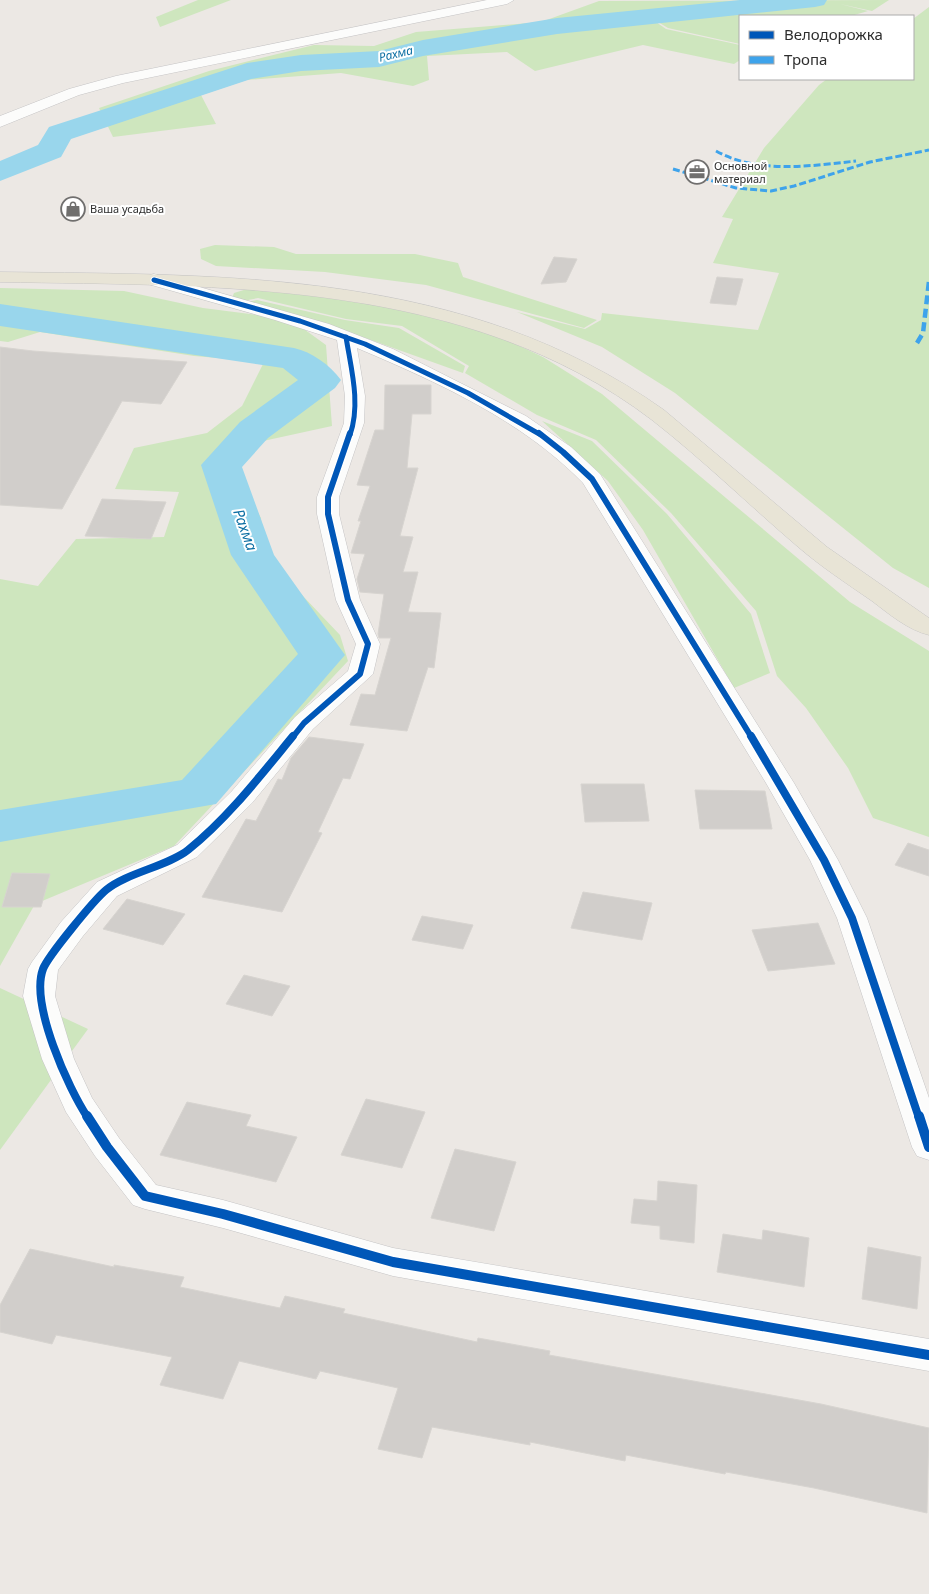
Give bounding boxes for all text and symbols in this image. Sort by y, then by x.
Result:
legend [739,15,914,80]
text: Велодорожка [784,24,883,44]
water label: Рахма [377,41,415,66]
text: Тропа [784,49,827,69]
place label: Основной материал [714,158,767,186]
office icon: Основной материал [684,159,710,185]
shop icon: Ваша усадьба [60,196,86,222]
place label: Ваша усадьба [90,201,164,216]
water label: Рахма [229,506,263,554]

